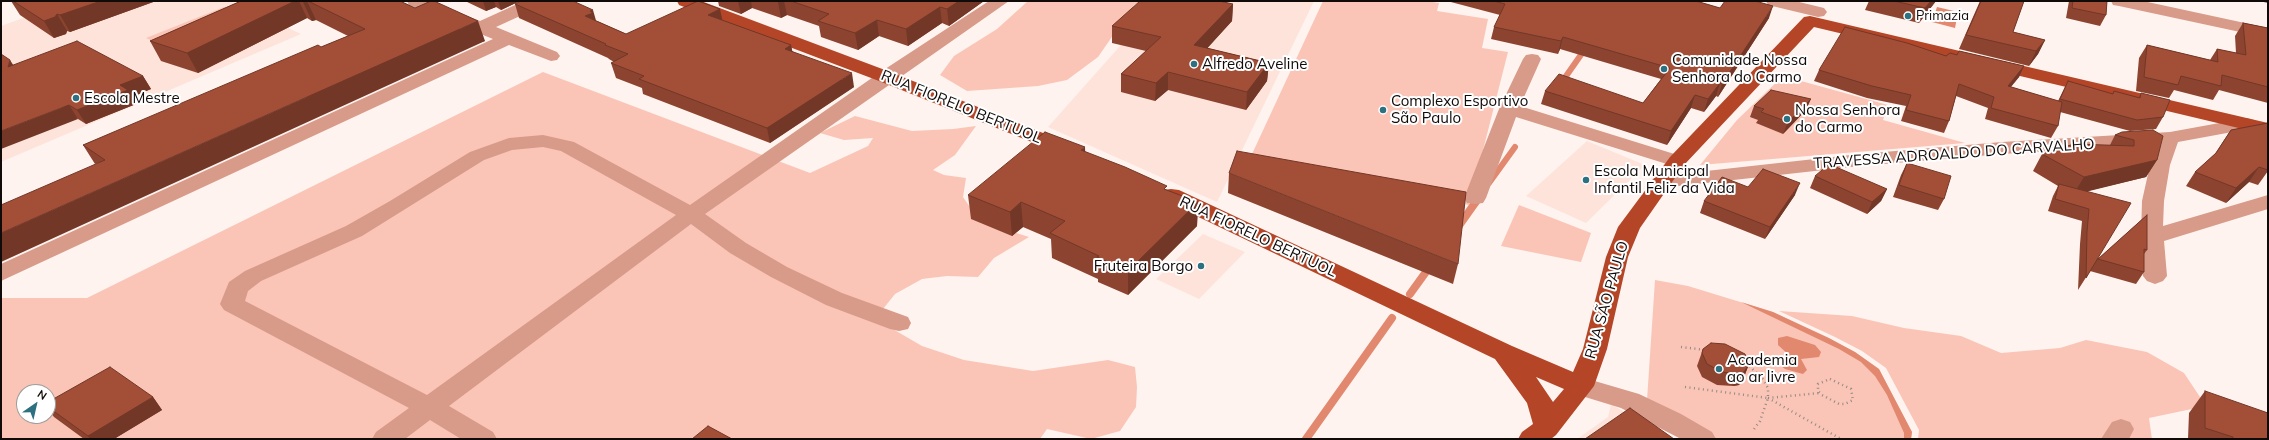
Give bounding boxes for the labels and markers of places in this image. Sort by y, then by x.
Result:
place label: Primazia [1916,8,1969,24]
marker: Primazia [1903,11,1913,21]
place label: Comunidade Nossa Senhora do Carmo [1672,51,1807,86]
place label: Alfredo Aveline [1202,55,1307,73]
marker: Alfredo Aveline [1189,59,1199,69]
marker: Comunidade Nossa Senhora do Carmo [1659,64,1669,74]
place label: Escola Mestre [84,89,180,107]
place label: Complexo Esportivo São Paulo [1391,92,1528,127]
marker: Escola Mestre [71,93,81,103]
place label: Nossa Senhora do Carmo [1795,101,1901,136]
marker: Complexo Esportivo São Paulo [1378,105,1388,115]
marker: Nossa Senhora do Carmo [1782,114,1792,124]
place label: Escola Municipal Infantil Feliz da Vida [1594,162,1735,197]
marker: Escola Municipal Infantil Feliz da Vida [1581,175,1591,185]
place label: Fruteira Borgo [1094,257,1193,275]
marker: Fruteira Borgo [1196,261,1206,271]
place label: Academia ao ar livre [1727,351,1797,386]
marker: Academia ao ar livre [1714,364,1724,374]

